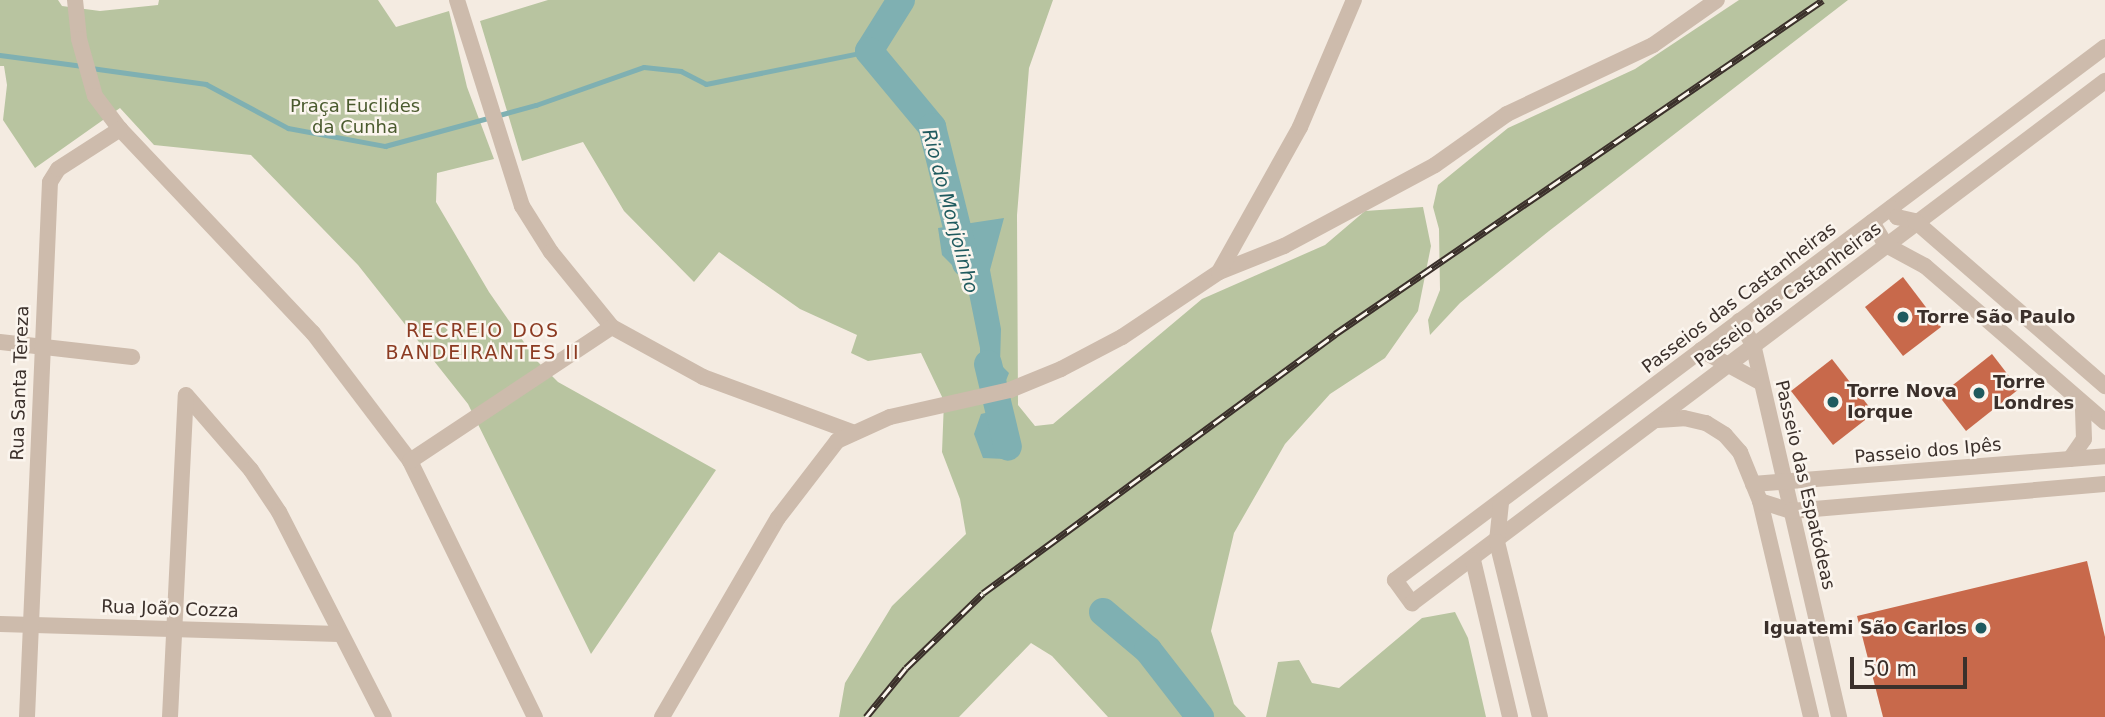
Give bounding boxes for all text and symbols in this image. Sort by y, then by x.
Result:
park label: Praça Euclides da Cunha [290,96,420,138]
water label: Rio do Monjolinho [917,126,983,296]
street label: Passeios das Castanheiras [1638,218,1840,378]
street label: Passeio das Castanheiras [1690,218,1886,372]
street label: Rua Santa Tereza [7,305,33,461]
place label: Torre São Paulo [1917,306,2075,328]
marker: Torre São Paulo [1895,309,1911,325]
district label: RECREIO DOS BANDEIRANTES II [387,320,579,364]
place label: Torre Londres [1993,372,2074,414]
street label: Passeio das Espatódeas [1770,378,1840,592]
place label: Torre Nova Iorque [1847,381,1957,424]
marker: Torre Londres [1971,385,1987,401]
marker: Torre Nova Iorque [1825,394,1841,410]
street label: Passeio dos Ipês [1854,434,2002,468]
street label: Rua João Cozza [101,596,239,622]
place label: Iguatemi São Carlos [1763,617,1967,639]
marker: Iguatemi São Carlos [1973,620,1989,636]
scale bar [1853,644,1970,688]
text: 50 m [1863,657,1917,681]

